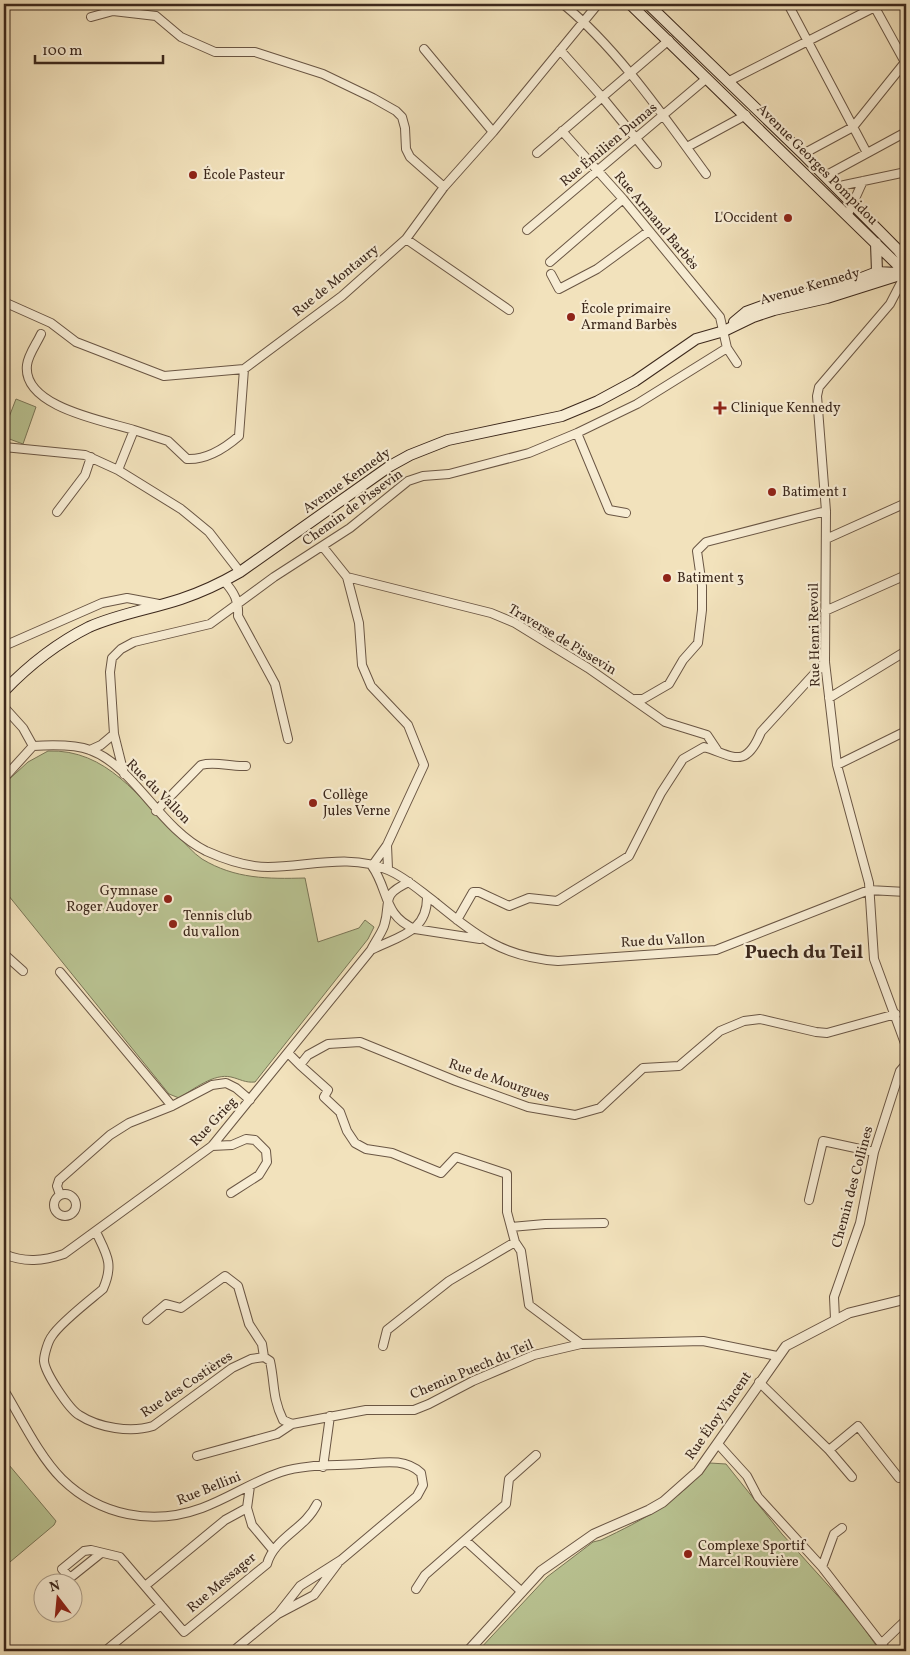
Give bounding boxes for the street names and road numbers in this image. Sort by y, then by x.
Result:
street label: Rue Émilien Dumas [556,99,662,191]
street label: Avenue Georges Pompidou [752,100,882,230]
street label: Rue Armand Barbès [609,168,703,274]
street label: Rue de Montaury [289,240,384,322]
street label: Avenue Kennedy [758,264,863,310]
street label: Avenue Kennedy [299,443,395,518]
street label: Chemin de Pissevin [299,465,407,551]
street label: Rue Henri Revoil [805,583,825,687]
street label: Traverse de Pissevin [504,600,620,680]
street label: Rue du Vallon [121,755,195,829]
street label: Rue du Vallon [620,929,706,953]
street label: Rue de Mourgues [446,1055,552,1107]
street label: Rue Grieg [186,1093,242,1151]
street label: Chemin des Collines [828,1124,878,1250]
street label: Chemin Puech du Teil [408,1335,536,1405]
street label: Rue des Costières [137,1347,237,1423]
street label: Rue Éloy Vincent [681,1368,757,1464]
street label: Rue Bellini [174,1468,244,1510]
street label: Rue Messager [183,1548,261,1618]

